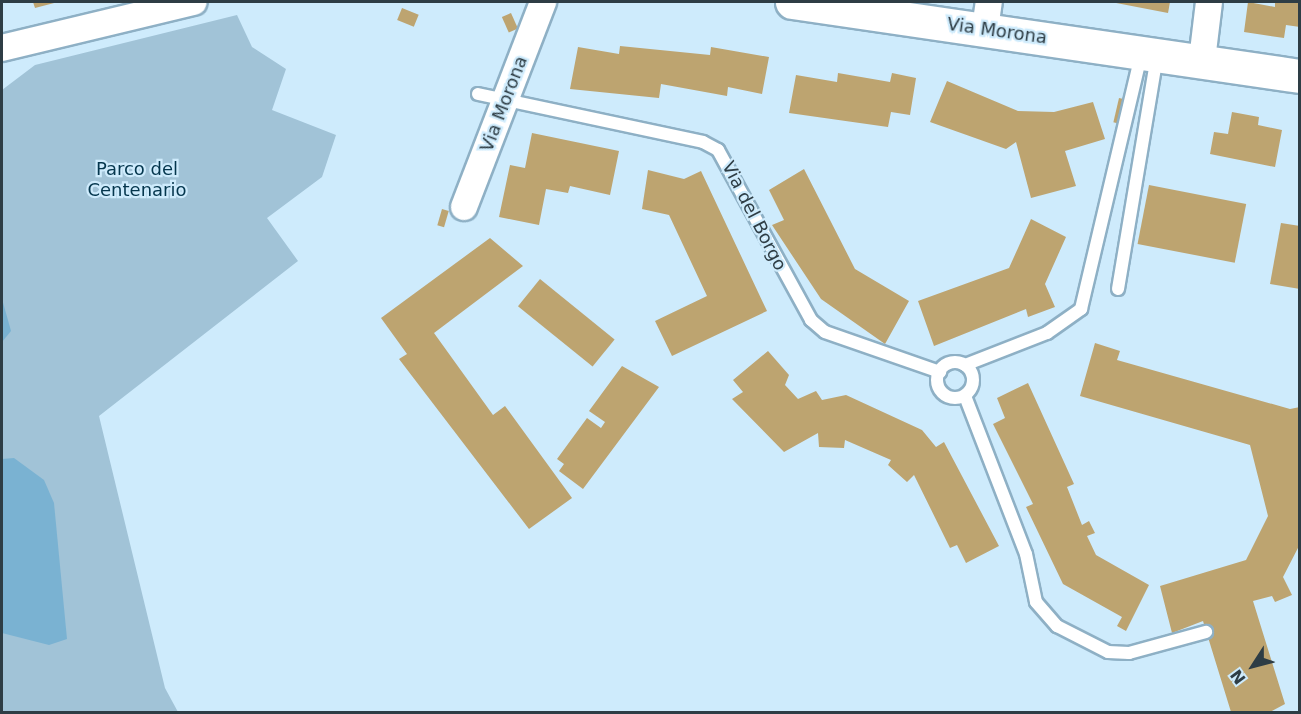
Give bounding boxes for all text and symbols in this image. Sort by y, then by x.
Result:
street label: Via Morona [946,13,1048,49]
street label: Via Morona [476,53,532,155]
street label: Via del Borgo [717,158,791,274]
park label: Parco del Centenario [87,159,187,201]
north arrow [1223,636,1283,696]
text: N [1226,666,1250,688]

